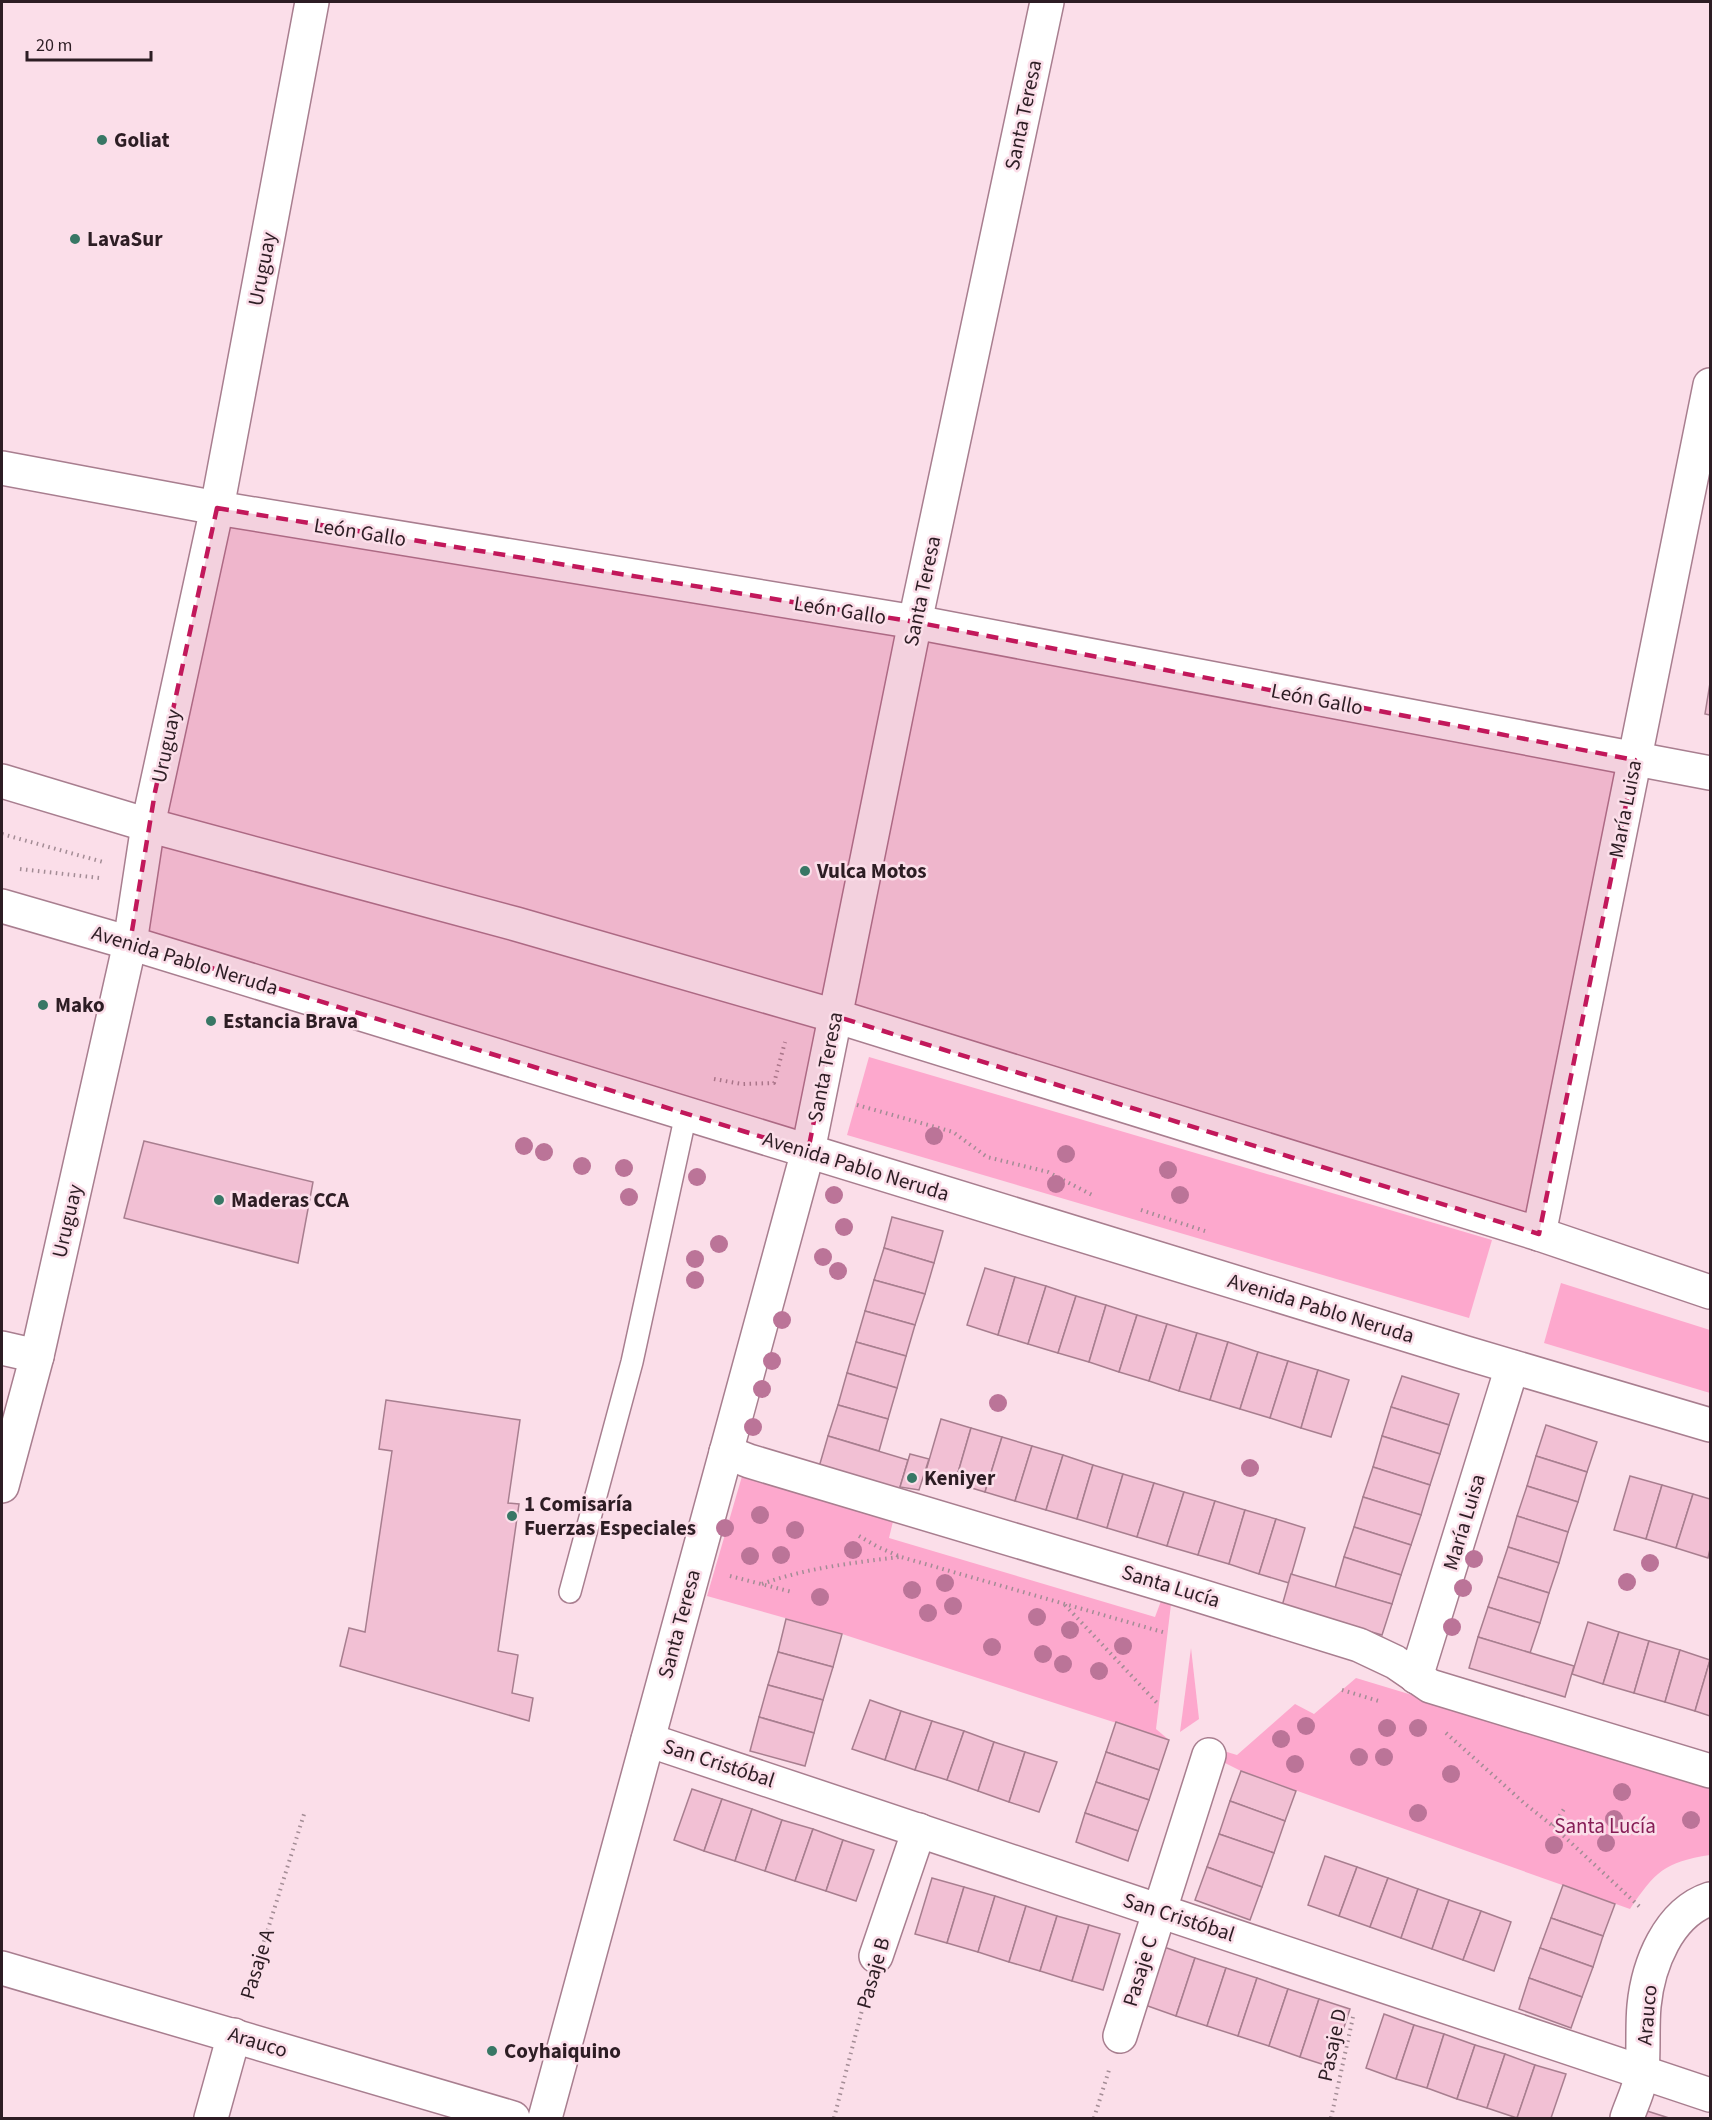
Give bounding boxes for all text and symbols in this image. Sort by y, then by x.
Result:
scale bar [27,24,152,62]
text: 20 m [36,33,72,58]
street label: Santa Teresa [997,57,1049,173]
place label: Goliat [114,125,170,155]
marker: Goliat [95,133,109,147]
place label: LavaSur [87,224,163,254]
street label: Uruguay [240,229,284,309]
marker: LavaSur [68,232,82,246]
street label: León Gallo [312,510,408,554]
street label: Santa Teresa [896,533,948,649]
street label: León Gallo [792,588,888,632]
street label: León Gallo [1268,675,1366,723]
street label: Uruguay [144,706,188,786]
street label: María Luisa [1601,758,1649,860]
place label: Vulca Motos [816,856,926,886]
marker: Vulca Motos [798,864,812,878]
street label: Avenida Pablo Neruda [88,917,282,1003]
place label: Mako [55,990,105,1020]
marker: Mako [36,998,50,1012]
place label: Estancia Brava [223,1006,358,1036]
street label: Santa Teresa [800,1009,850,1125]
marker: Estancia Brava [204,1014,218,1028]
street label: Avenida Pablo Neruda [759,1123,953,1209]
street label: Uruguay [44,1181,90,1261]
place label: Maderas CCA [231,1185,350,1215]
marker: Maderas CCA [212,1193,226,1207]
street label: Avenida Pablo Neruda [1224,1265,1418,1351]
place label: Keniyer [924,1463,996,1493]
street label: María Luisa [1435,1470,1493,1574]
marker: Keniyer [905,1471,919,1485]
place label: 1 Comisaría Fuerzas Especiales [524,1489,696,1543]
marker: 1 Comisaría Fuerzas Especiales [505,1509,519,1523]
street label: Santa Lucía [1118,1557,1224,1615]
street label: Santa Teresa [650,1566,708,1682]
street label: San Cristóbal [659,1731,779,1795]
park label: Santa Lucía [1554,1811,1656,1841]
street label: San Cristóbal [1119,1885,1239,1949]
street label: Pasaje A [232,1925,282,2003]
street label: Pasaje C [1115,1932,1165,2010]
street label: Pasaje B [849,1934,897,2012]
street label: Arauco [1629,1983,1665,2047]
street label: Pasaje D [1310,2006,1354,2084]
street label: Arauco [225,2019,291,2065]
place label: Coyhaiquino [504,2036,621,2066]
marker: Coyhaiquino [485,2044,499,2058]

